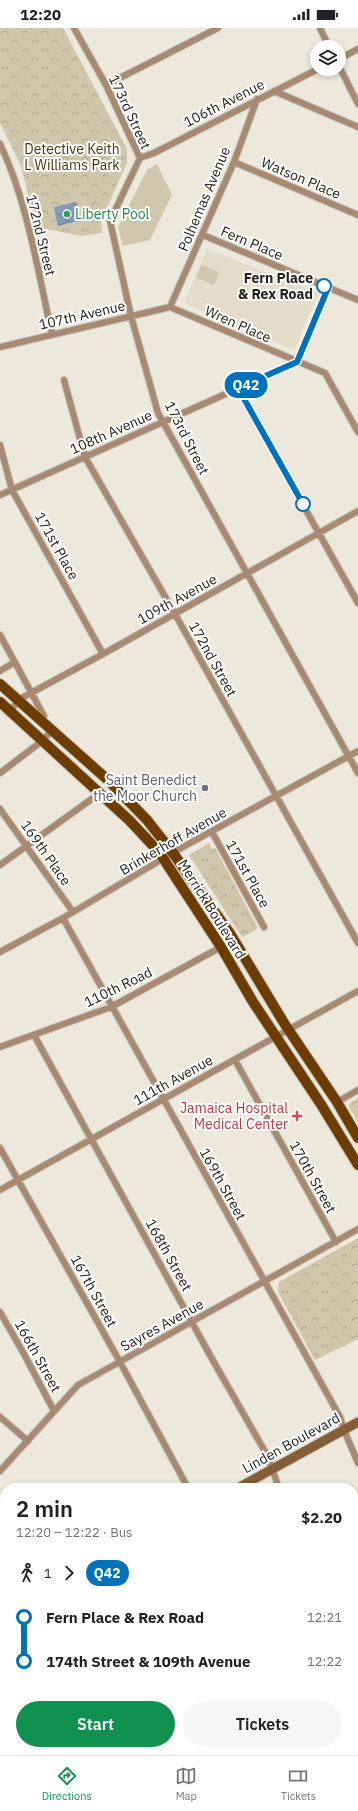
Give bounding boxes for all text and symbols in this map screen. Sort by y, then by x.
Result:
text: 12:20 [20,5,61,24]
map controls [310,40,346,76]
button: layers [310,40,346,76]
street label: 173rd Street [105,72,155,152]
street label: 106th Avenue [181,75,268,131]
park label: Detective Keith L Williams Park [24,140,120,174]
street label: Polhemas Avenue [174,144,234,254]
street label: Watson Place [258,153,344,203]
street label: 172nd Street [22,193,60,278]
place label: Liberty Pool [75,205,150,223]
marker: Liberty Pool [62,209,72,219]
street label: Fern Place [218,222,286,264]
place label: Fern Place & Rex Road [238,269,313,303]
marker: Fern Place & Rex Road [316,278,332,294]
street label: 107th Avenue [37,296,127,334]
street label: Wren Place [202,301,274,347]
line badge: Q42 [223,372,269,398]
text: Q42 [233,376,259,394]
street label: 173rd Street [161,398,213,478]
street label: 108th Avenue [67,406,155,458]
unlabelled marker [295,496,311,512]
street label: 171st Place [31,509,83,583]
street label: 109th Avenue [134,570,220,628]
street label: 172nd Street [185,618,241,700]
place label: Saint Benedict the Moor Church [93,771,197,805]
marker: Saint Benedict the Moor Church [200,783,210,793]
street label: Brinkerhoff Avenue [116,803,230,879]
street label: 169th Place [17,817,75,889]
street label: 171st Place [222,837,274,911]
street label: Merrick Boulevard [174,856,250,962]
street label: 110th Road [81,963,155,1011]
street label: 111th Avenue [130,1051,216,1109]
place label: Jamaica Hospital Medical Center [180,1099,288,1133]
marker: Jamaica Hospital Medical Center [291,1110,303,1122]
street label: 170th Street [286,1138,340,1216]
street label: 169th Street [196,1145,250,1223]
street label: 168th Street [142,1216,196,1294]
street label: 167th Street [67,1252,121,1330]
street label: Sayres Avenue [117,1295,207,1355]
street label: 166th Street [11,1317,65,1395]
street label: Linden Boulevard [239,1409,343,1477]
text: 2 min [16,1494,73,1523]
text: $2.20 [301,1508,342,1527]
text: 12:20 – 12:22 · Bus [16,1524,132,1541]
icon: walk [16,1562,38,1584]
icon: forward [58,1562,80,1584]
text: Q42 [94,1564,121,1582]
text: 1 [44,1565,52,1582]
text: Fern Place & Rex Road [46,1608,204,1627]
text: 12:21 [307,1609,342,1626]
text: 174th Street & 109th Avenue [46,1652,250,1671]
text: 12:22 [307,1653,342,1670]
button: Start [16,1701,175,1747]
button: Tickets [183,1701,342,1747]
tab: Directions [42,1765,92,1803]
tab: Map [175,1765,197,1803]
tab: Tickets [281,1765,316,1803]

